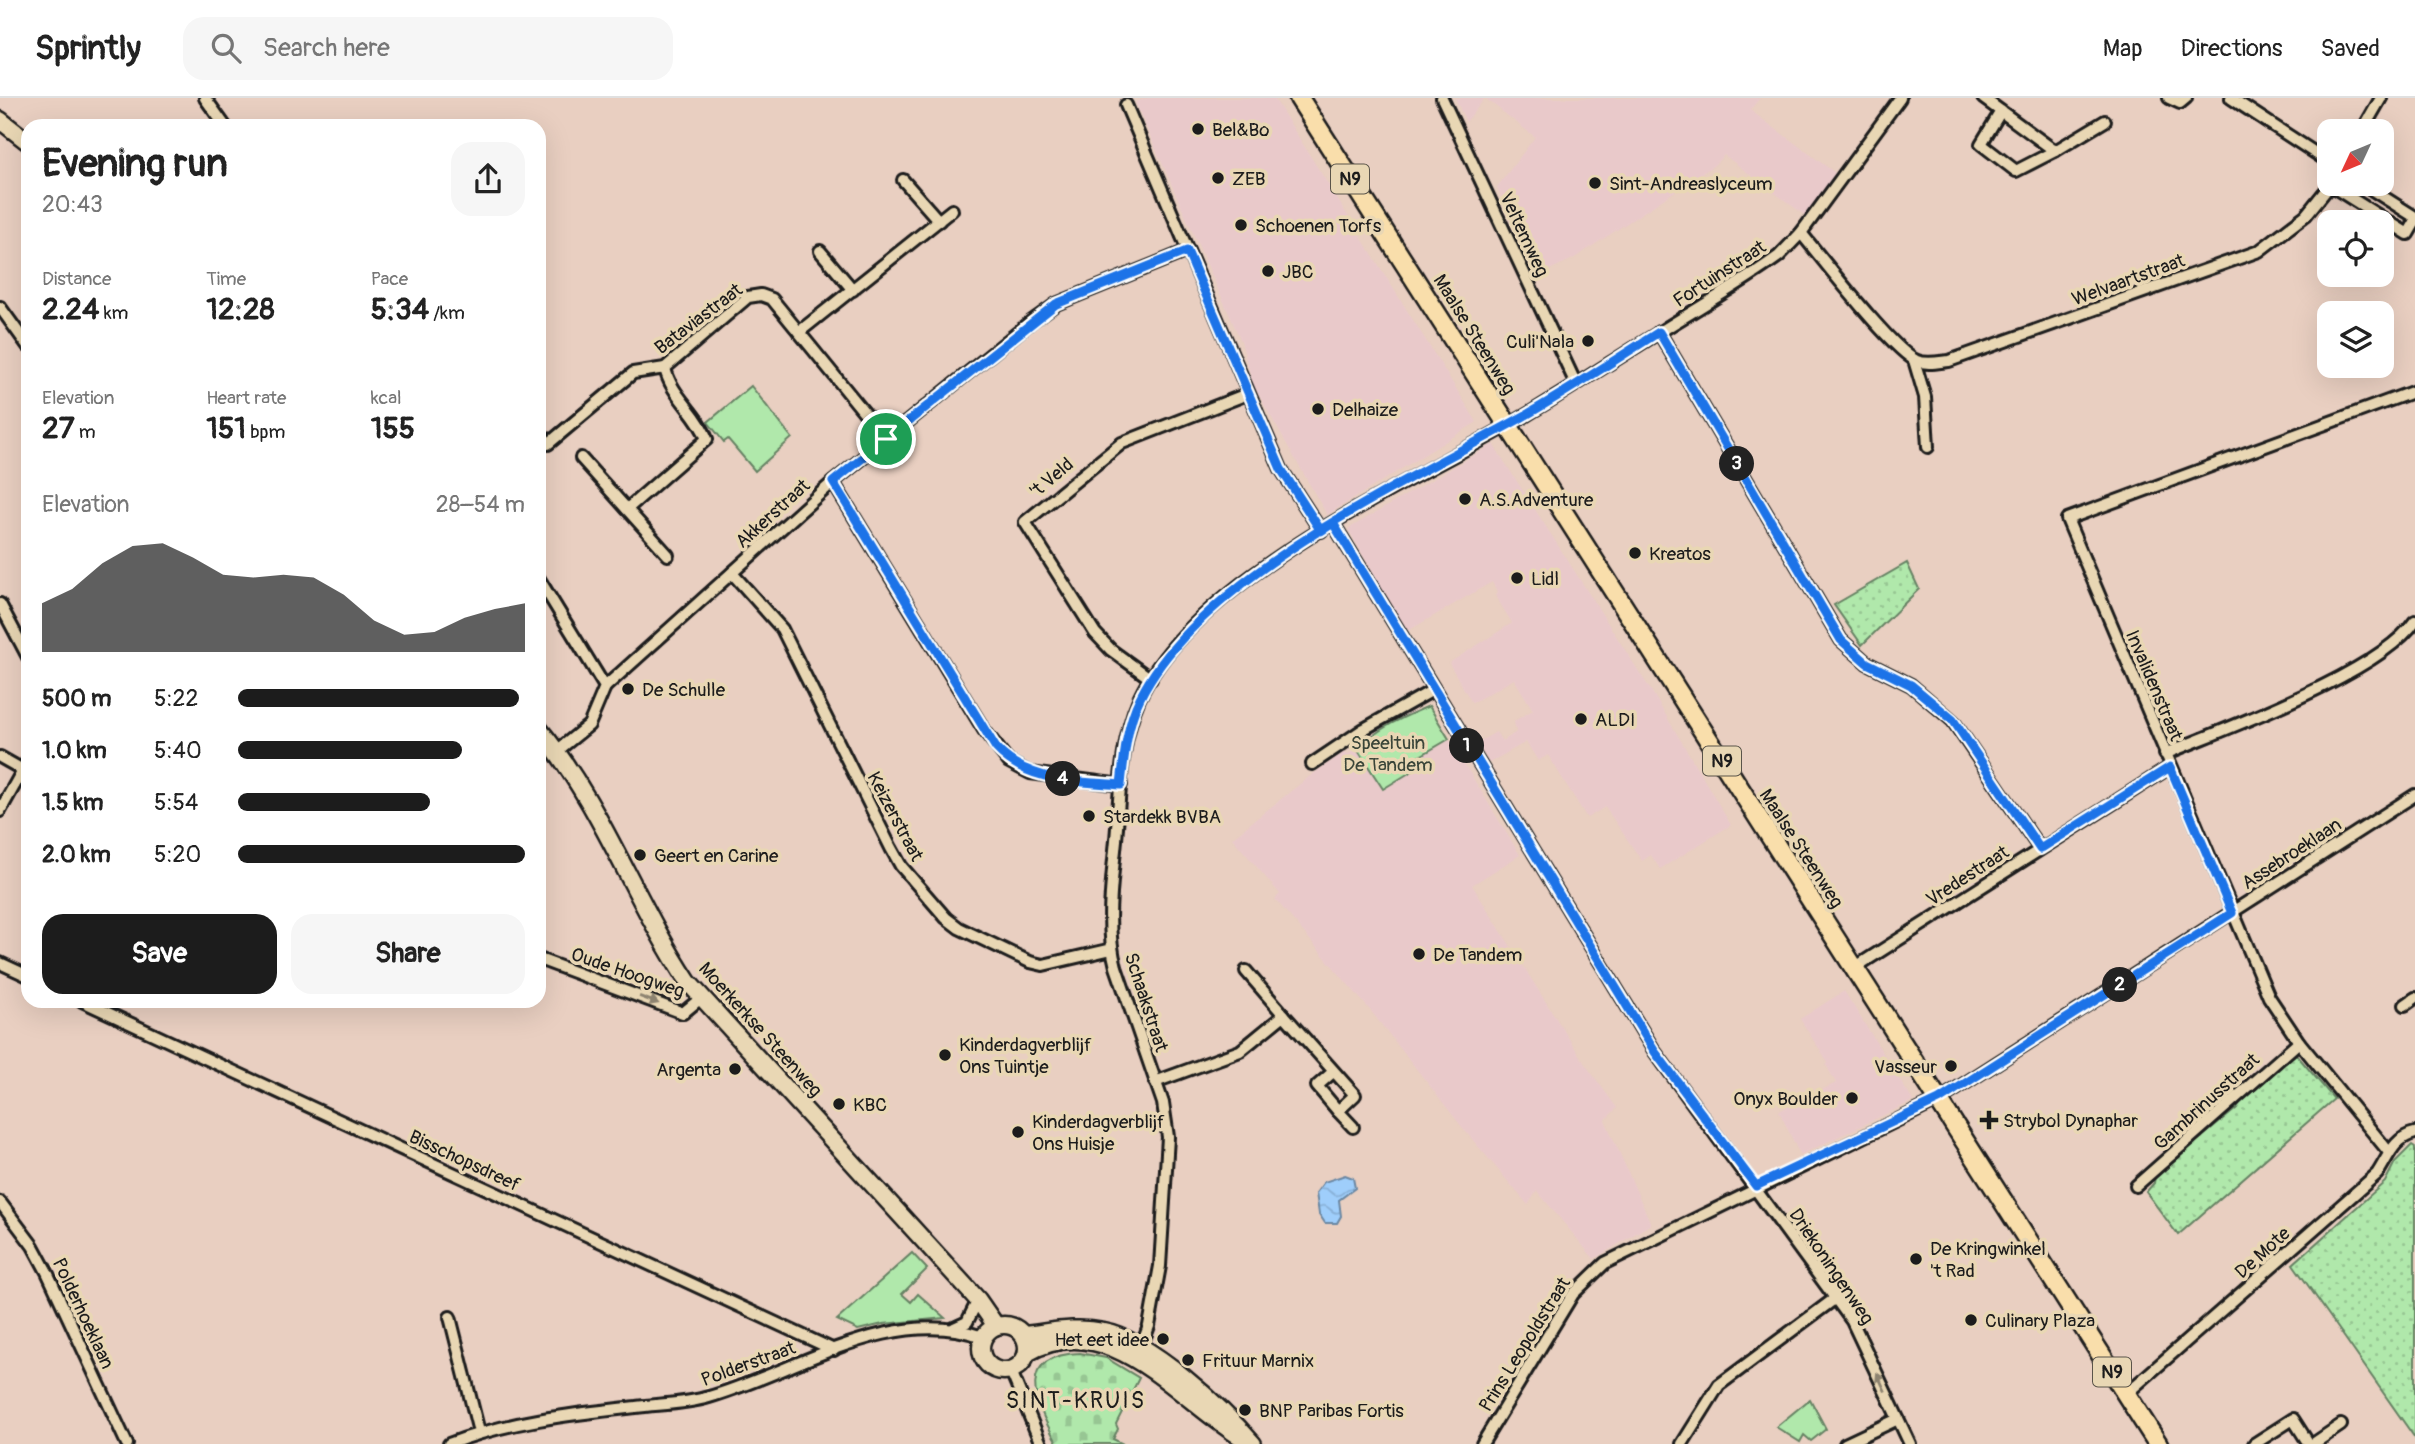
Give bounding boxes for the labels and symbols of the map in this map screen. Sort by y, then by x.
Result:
place label: Bel&Bo [1212,118,1270,142]
north arrow [2317,119,2394,196]
marker: Bel&Bo [1190,121,1206,137]
road number: N9 [1331,164,1369,194]
place label: ZEB [1232,167,1266,191]
marker: ZEB [1210,170,1226,186]
place label: Sint-Andreaslyceum [1609,172,1773,196]
marker: Sint-Andreaslyceum [1587,175,1603,191]
street label: Veltemweg [1494,188,1554,281]
place label: Schoenen Torfs [1255,214,1382,238]
marker: Schoenen Torfs [1233,217,1249,233]
street label: Fortuinstraat [1669,235,1771,313]
street label: Welvaartstraat [2069,248,2188,311]
place label: JBC [1282,260,1314,284]
marker: JBC [1260,263,1276,279]
street label: Maalse Steenweg [1428,270,1521,399]
street label: Bataviastraat [650,278,748,360]
place label: Culi'Nala [1506,330,1574,354]
marker: Culi'Nala [1580,333,1596,349]
place label: Delhaize [1332,398,1399,422]
marker: Delhaize [1310,401,1326,417]
pin [856,409,916,469]
pin: 3 [1720,446,1754,482]
street label: 't Veld [1025,452,1079,503]
street label: Akkerstraat [730,474,815,553]
place label: A.S.Adventure [1479,488,1594,512]
marker: A.S.Adventure [1457,491,1473,507]
place label: Kreatos [1649,542,1711,566]
marker: Kreatos [1627,545,1643,561]
place label: Lidl [1531,567,1559,591]
marker: Lidl [1509,570,1525,586]
street label: Invalidenstraat [2120,626,2188,745]
place label: De Schulle [642,678,726,702]
marker: De Schulle [620,681,636,697]
place label: ALDI [1595,708,1635,732]
marker: ALDI [1573,711,1589,727]
pin: 1 [1450,728,1484,764]
park label: Speeltuin De Tandem [1343,731,1433,777]
road number: N9 [1703,746,1741,776]
pin: 4 [1046,762,1080,796]
street label: Keizerstraat [862,768,929,866]
street label: Maalse Steenweg [1754,784,1849,913]
place label: Stardekk BVBA [1103,805,1221,829]
marker: Stardekk BVBA [1081,808,1097,824]
street label: Assebroeklaan [2237,813,2346,895]
street label: Vredestraat [1922,840,2014,911]
place label: Geert en Carine [654,844,779,868]
marker: Geert en Carine [632,847,648,863]
street label: Oude Hoogweg [568,942,688,1004]
place label: De Tandem [1433,943,1523,967]
marker: De Tandem [1411,946,1427,962]
street label: Schaakstraat [1119,950,1173,1055]
street label: Moerkerkse Steenweg [693,957,827,1102]
pin: 2 [2102,968,2138,1002]
one-way arrow [638,995,659,1006]
place label: Kinderdagverblijf Ons Tuintje [959,1033,1092,1079]
marker: Kinderdagverblijf Ons Tuintje [937,1047,953,1063]
street label: Gambrinusstraat [2149,1048,2265,1156]
place label: Vasseur [1874,1055,1937,1079]
place label: Argenta [656,1058,721,1082]
marker: Vasseur [1943,1058,1959,1074]
marker: Argenta [727,1061,743,1077]
place label: Onyx Boulder [1733,1087,1838,1111]
marker: Onyx Boulder [1844,1090,1860,1106]
place label: KBC [853,1093,887,1117]
marker: KBC [831,1096,847,1112]
place label: Strybol Dynaphar [2003,1109,2138,1133]
place label: Kinderdagverblijf Ons Huisje [1032,1110,1165,1156]
marker: Strybol Dynaphar [1981,1112,1997,1128]
marker: Kinderdagverblijf Ons Huisje [1010,1124,1026,1140]
street label: Bisschopsdreef [405,1125,524,1197]
street label: Driekoningenweg [1783,1204,1879,1329]
street label: De Mote [2230,1221,2296,1284]
place label: De Kringwinkel 't Rad [1930,1237,2046,1283]
marker: De Kringwinkel 't Rad [1908,1251,1924,1267]
street label: Polderhoeklaan [47,1254,119,1373]
street label: Prins Leopoldstraat [1474,1272,1576,1416]
place label: Culinary Plaza [1985,1309,2095,1333]
marker: Culinary Plaza [1963,1312,1979,1328]
place label: Het eet idee [1054,1328,1150,1352]
marker: Het eet idee [1155,1331,1171,1347]
street label: Polderstraat [698,1336,799,1392]
place label: Frituur Marnix [1202,1349,1314,1373]
marker: Frituur Marnix [1180,1352,1196,1368]
road number: N9 [2093,1358,2131,1386]
one-way arrow [1875,1372,1887,1392]
district label: SINT-KRUIS [1006,1386,1146,1415]
place label: BNP Paribas Fortis [1259,1399,1404,1423]
marker: BNP Paribas Fortis [1237,1402,1253,1418]

